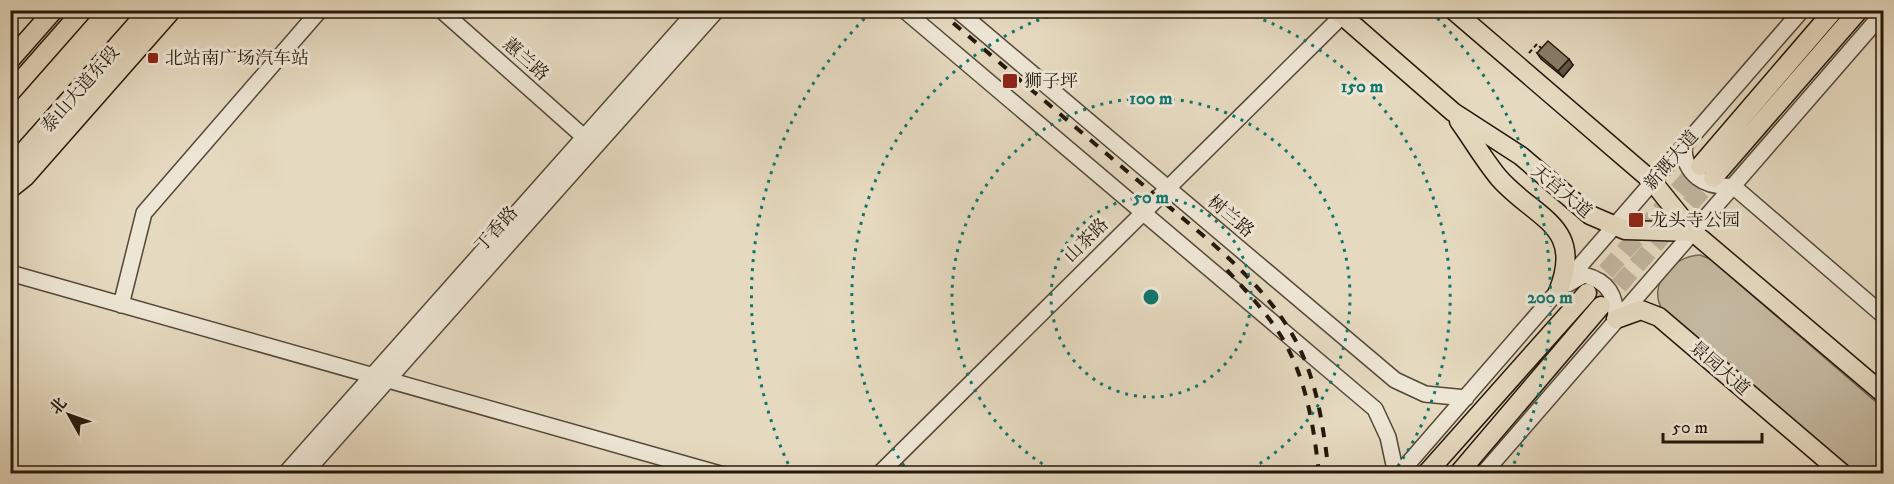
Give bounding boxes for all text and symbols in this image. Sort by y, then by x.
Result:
street label: 蕙兰路 [498,34,553,86]
street label: 泰山大道东段 [37,42,124,138]
place label: 北站南广场汽车站 [165,48,309,70]
marker: 北站南广场汽车站 [146,51,160,65]
place label: 狮子坪 [1024,71,1078,93]
marker: 狮子坪 [1001,72,1019,90]
text: 150 m [1341,76,1384,98]
text: 100 m [1129,88,1173,110]
street label: 新溉大道 [1640,126,1704,195]
street label: 天宫大道 [1527,160,1596,223]
text: 50 m [1132,187,1169,209]
street label: 树兰路 [1203,191,1258,243]
street label: 丁香路 [471,202,523,257]
place label: 龙头寺公园 [1650,210,1740,232]
marker: 龙头寺公园 [1627,211,1645,229]
street label: 山茶路 [1060,214,1114,268]
centre of rings [1141,287,1161,307]
text: 200 m [1527,287,1573,309]
street label: 景园大道 [1685,337,1754,401]
north arrow [39,385,99,445]
text: 北 [45,393,71,419]
scale bar [1663,406,1762,444]
text: 50 m [1672,417,1708,439]

